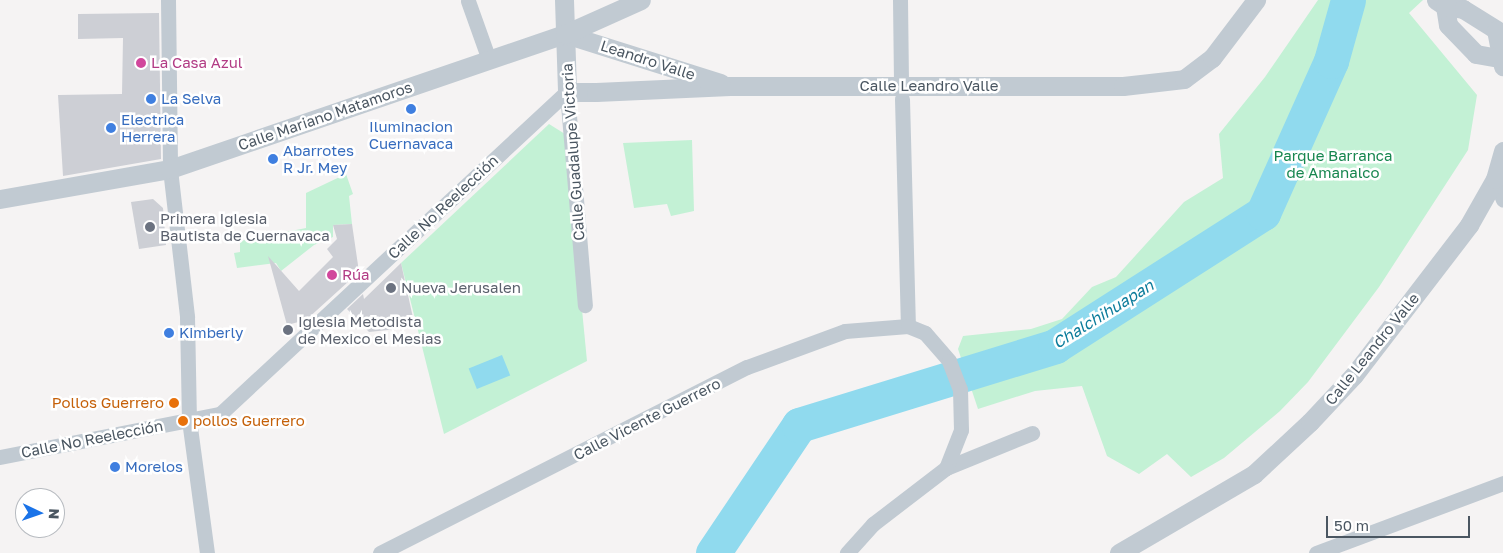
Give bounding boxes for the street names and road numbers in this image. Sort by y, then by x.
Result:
street label: Leandro Valle [598,36,698,84]
street label: Calle Guadalupe Victoria [558,63,588,241]
street label: Calle Leandro Valle [860,77,998,95]
street label: Calle Mariano Matamoros [236,78,414,154]
street label: Calle No Reelección [384,151,502,263]
street label: Calle Leandro Valle [1321,289,1423,409]
street label: Calle Vicente Guerrero [571,374,723,464]
street label: Calle No Reelección [20,416,164,462]

